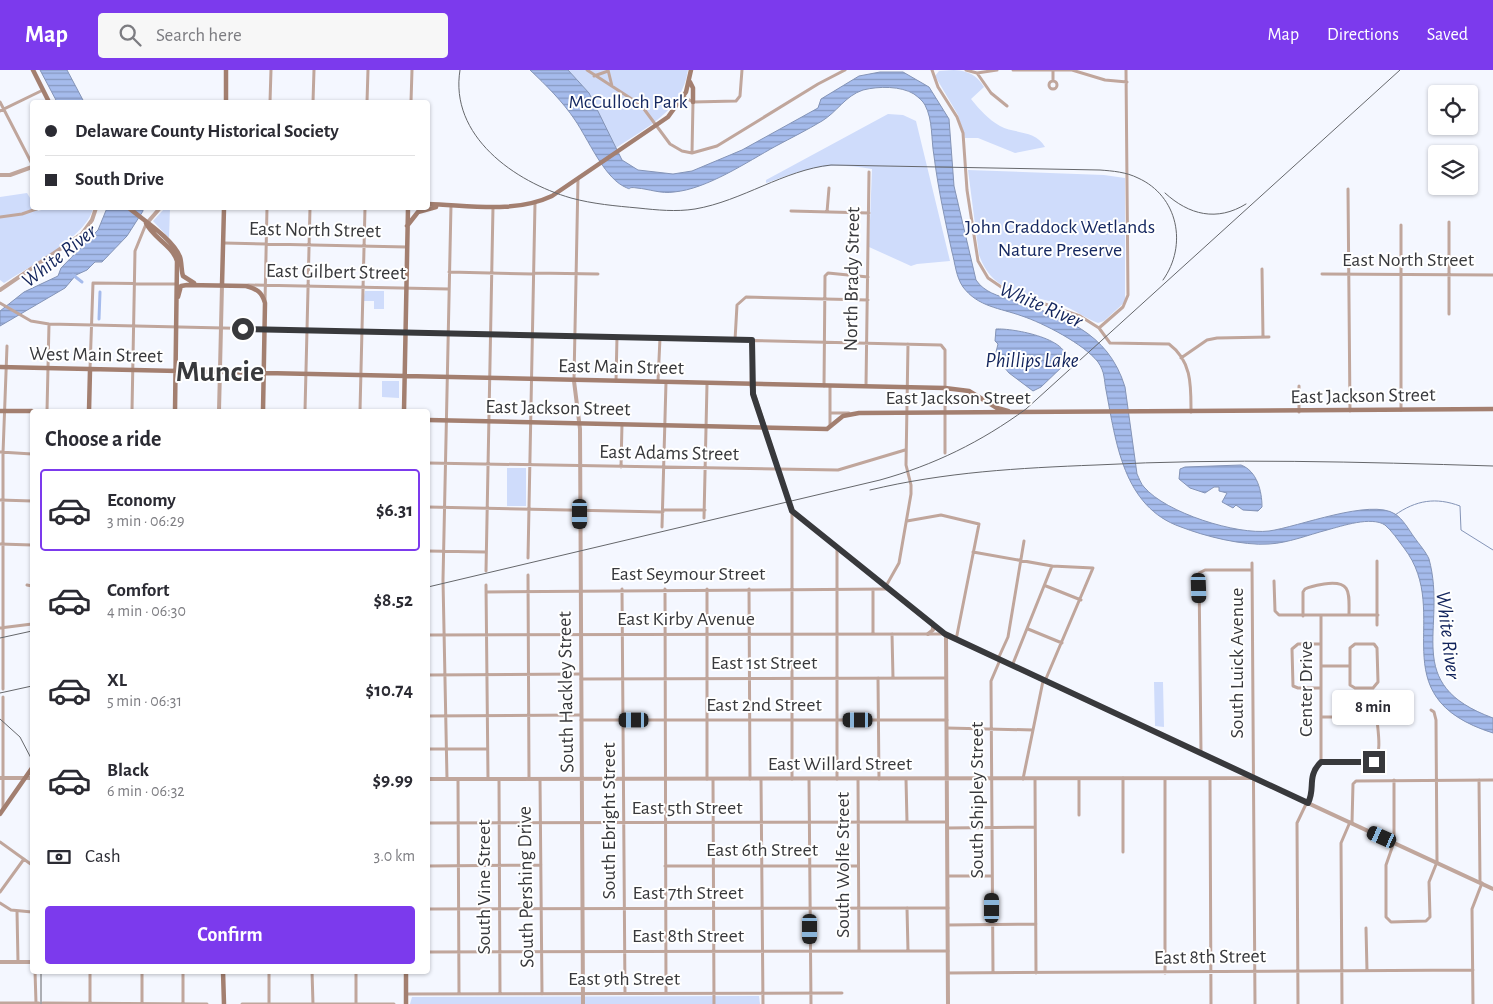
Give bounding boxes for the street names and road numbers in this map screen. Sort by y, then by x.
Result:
street label: North Brady Street [841,206,863,352]
street label: East North Street [249,219,382,241]
street label: East North Street [1342,250,1475,270]
street label: East Gilbert Street [266,261,407,283]
street label: West Main Street [29,344,164,366]
street label: East Main Street [558,356,685,378]
street label: East Jackson Street [1290,385,1436,407]
street label: East Jackson Street [885,388,1031,408]
street label: East Jackson Street [485,397,631,419]
street label: East Adams Street [599,442,740,464]
street label: East Seymour Street [610,564,766,584]
street label: South Luick Avenue [1227,588,1247,738]
street label: East Kirby Avenue [617,609,755,629]
street label: South Hackley Street [555,610,577,773]
street label: Center Drive [1296,641,1316,737]
street label: East 1st Street [711,653,818,673]
street label: East 2nd Street [706,695,822,715]
street label: South Shipley Street [967,721,987,878]
street label: South Ebright Street [599,742,619,900]
street label: East Willard Street [768,754,913,774]
street label: South Wolfe Street [833,791,853,938]
street label: East 5th Street [631,798,743,818]
street label: South Pershing Drive [515,806,537,968]
street label: South Vine Street [474,819,494,955]
street label: East 6th Street [706,840,819,860]
street label: East 7th Street [632,883,744,903]
street label: East 8th Street [632,926,745,946]
street label: East 8th Street [1154,946,1267,968]
street label: East 9th Street [568,969,681,989]

